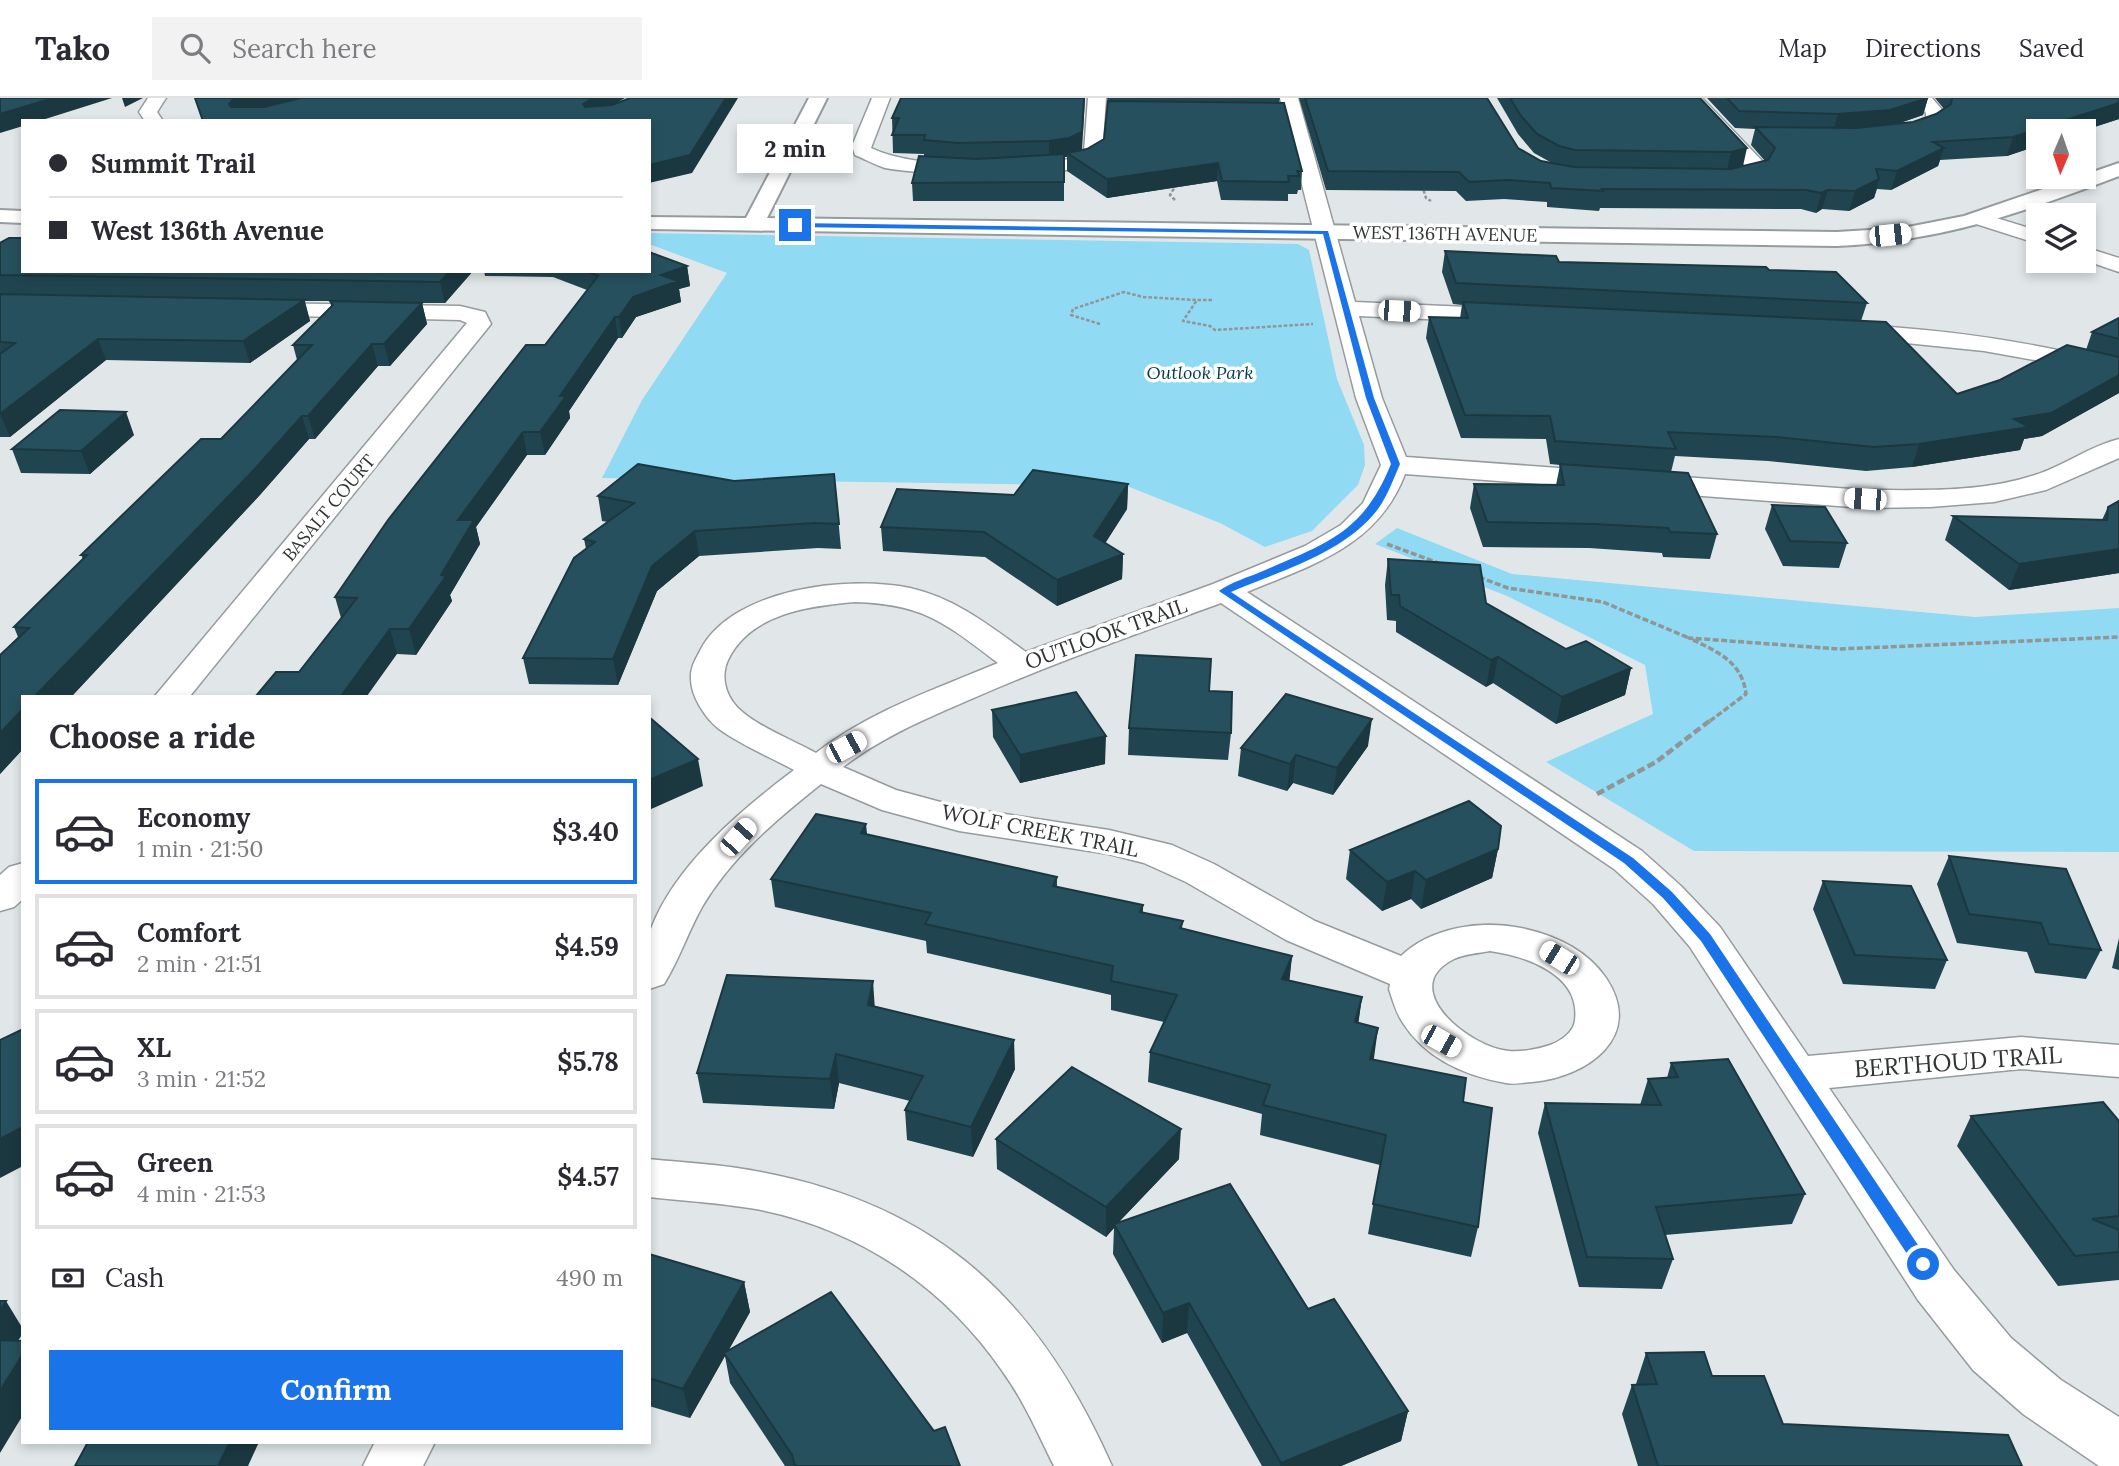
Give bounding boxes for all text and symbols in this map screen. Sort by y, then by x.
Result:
search box [152,17,642,80]
text: Tako [35,27,110,69]
icon: search [176,29,214,67]
text: Search here [232,32,377,65]
text: Map [1778,33,1827,64]
text: Directions [1865,33,1981,64]
text: Saved [2019,33,2084,64]
north arrow [2026,119,2096,189]
map controls [2026,119,2096,273]
callout: 2 min [737,123,853,172]
text: 2 min [764,134,826,163]
text: Summit Trail [91,147,256,180]
button: layers [2026,203,2096,273]
route end [779,209,811,241]
text: West 136th Avenue [91,214,324,247]
street label: WEST 136TH AVENUE [1352,220,1538,247]
car [1869,222,1912,248]
car [1378,299,1421,323]
park label: Outlook Park [1146,361,1254,384]
street label: BASALT COURT [277,449,380,566]
car [1844,487,1887,511]
street label: OUTLOOK TRAIL [1021,592,1191,675]
text: Choose a ride [49,716,256,757]
car [823,728,870,766]
street label: WOLF CREEK TRAIL [939,798,1141,863]
icon: car [53,800,116,863]
text: Economy [137,801,250,834]
car [717,814,760,860]
text: $3.40 [552,815,619,848]
text: 1 min · 21:50 [137,834,264,863]
icon: car [53,915,116,978]
text: Comfort [137,916,241,949]
text: $4.59 [554,930,619,963]
car [1536,938,1583,978]
text: 2 min · 21:51 [137,949,262,978]
car [1418,1022,1465,1060]
icon: car [53,1030,116,1093]
text: XL [137,1031,171,1064]
street label: BERTHOUD TRAIL [1853,1039,2063,1084]
text: $5.78 [557,1045,619,1078]
text: 3 min · 21:52 [137,1064,266,1093]
icon: car [53,1145,116,1208]
text: Green [137,1146,213,1179]
text: $4.57 [557,1160,619,1193]
text: 4 min · 21:53 [137,1179,266,1208]
route start [1907,1248,1939,1280]
icon: cash [49,1259,87,1297]
text: Cash [105,1261,164,1294]
text: 490 m [556,1263,623,1292]
button: Confirm [49,1350,623,1430]

